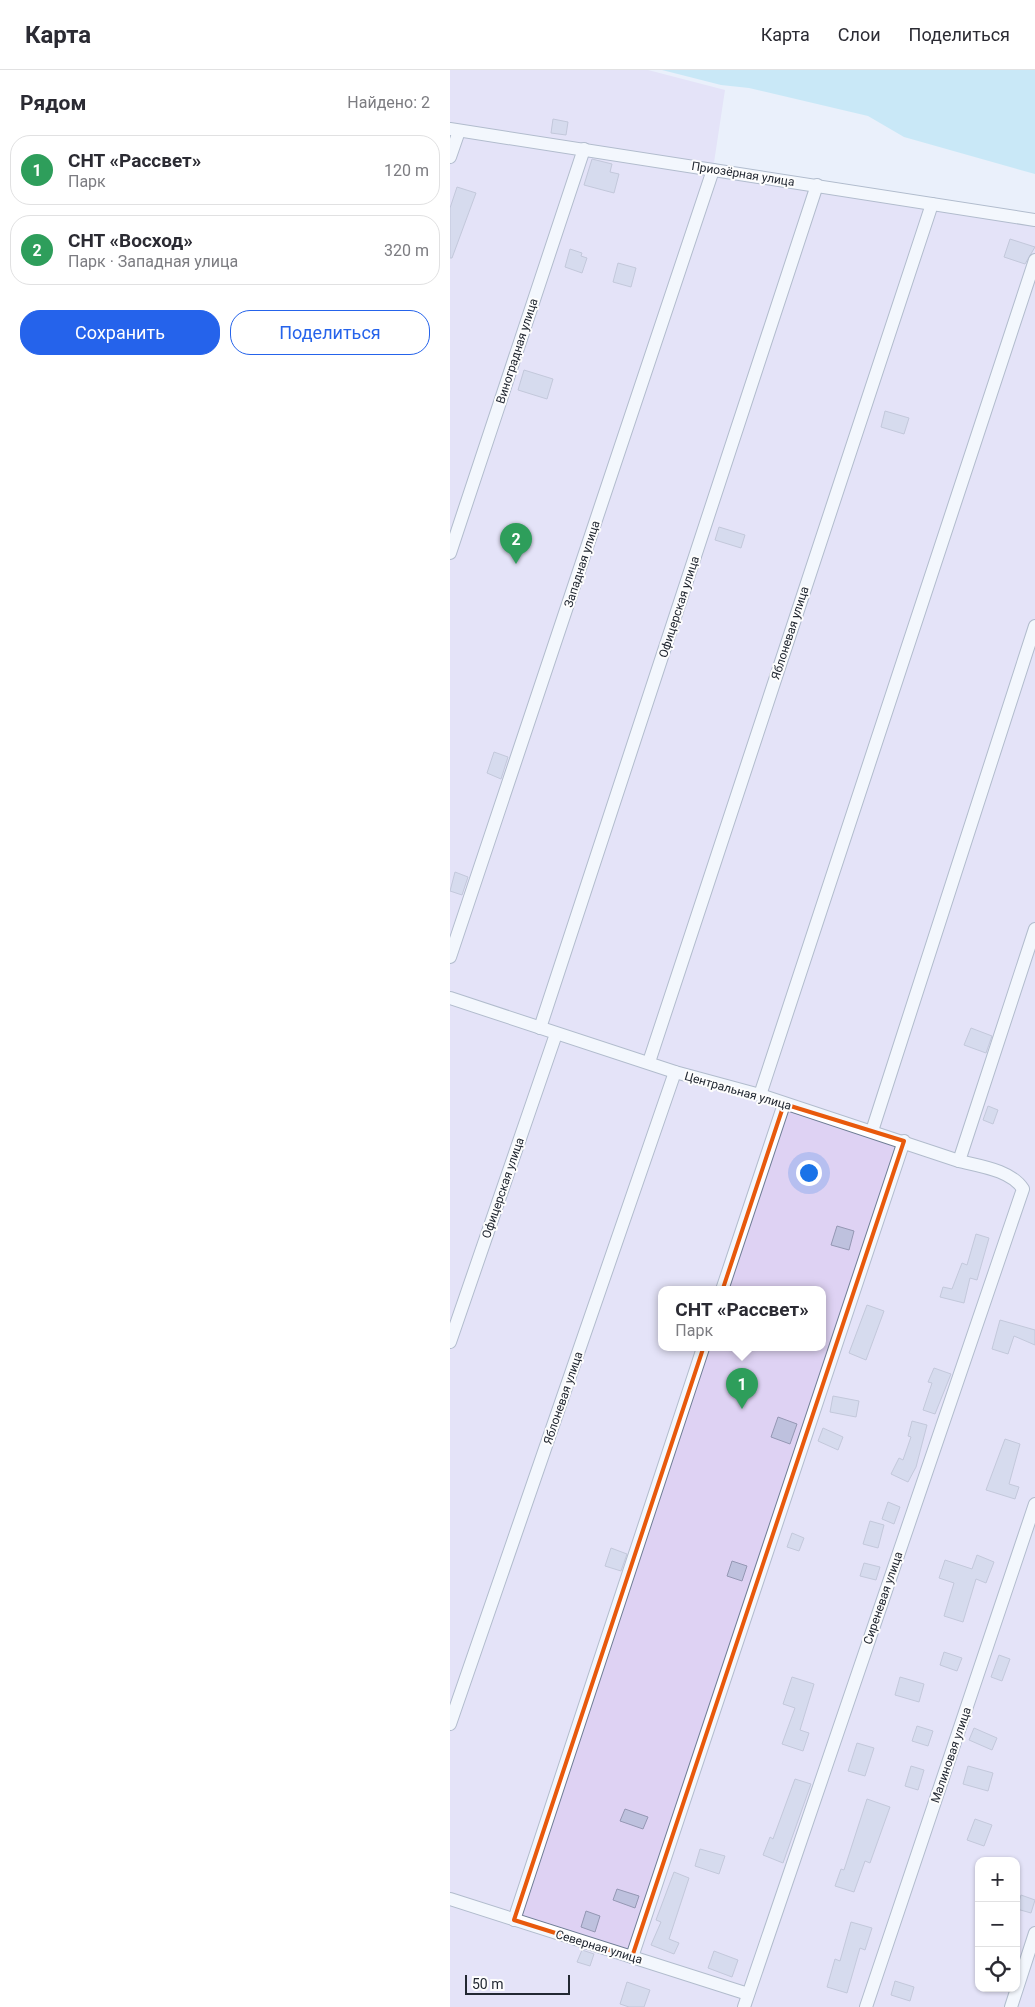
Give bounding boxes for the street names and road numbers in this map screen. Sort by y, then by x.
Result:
street label: Приозёрная улица [690,159,796,189]
street label: Виноградная улица [493,297,541,405]
street label: Западная улица [561,519,603,609]
street label: Офицерская улица [656,554,702,660]
street label: Яблоневая улица [768,585,812,681]
street label: Центральная улица [683,1069,793,1113]
street label: Офицерская улица [479,1136,527,1240]
street label: Яблоневая улица [541,1350,585,1446]
street label: Сиреневая улица [861,1550,905,1646]
street label: Малиновая улица [928,1705,974,1805]
street label: Северная улица [554,1927,644,1967]

